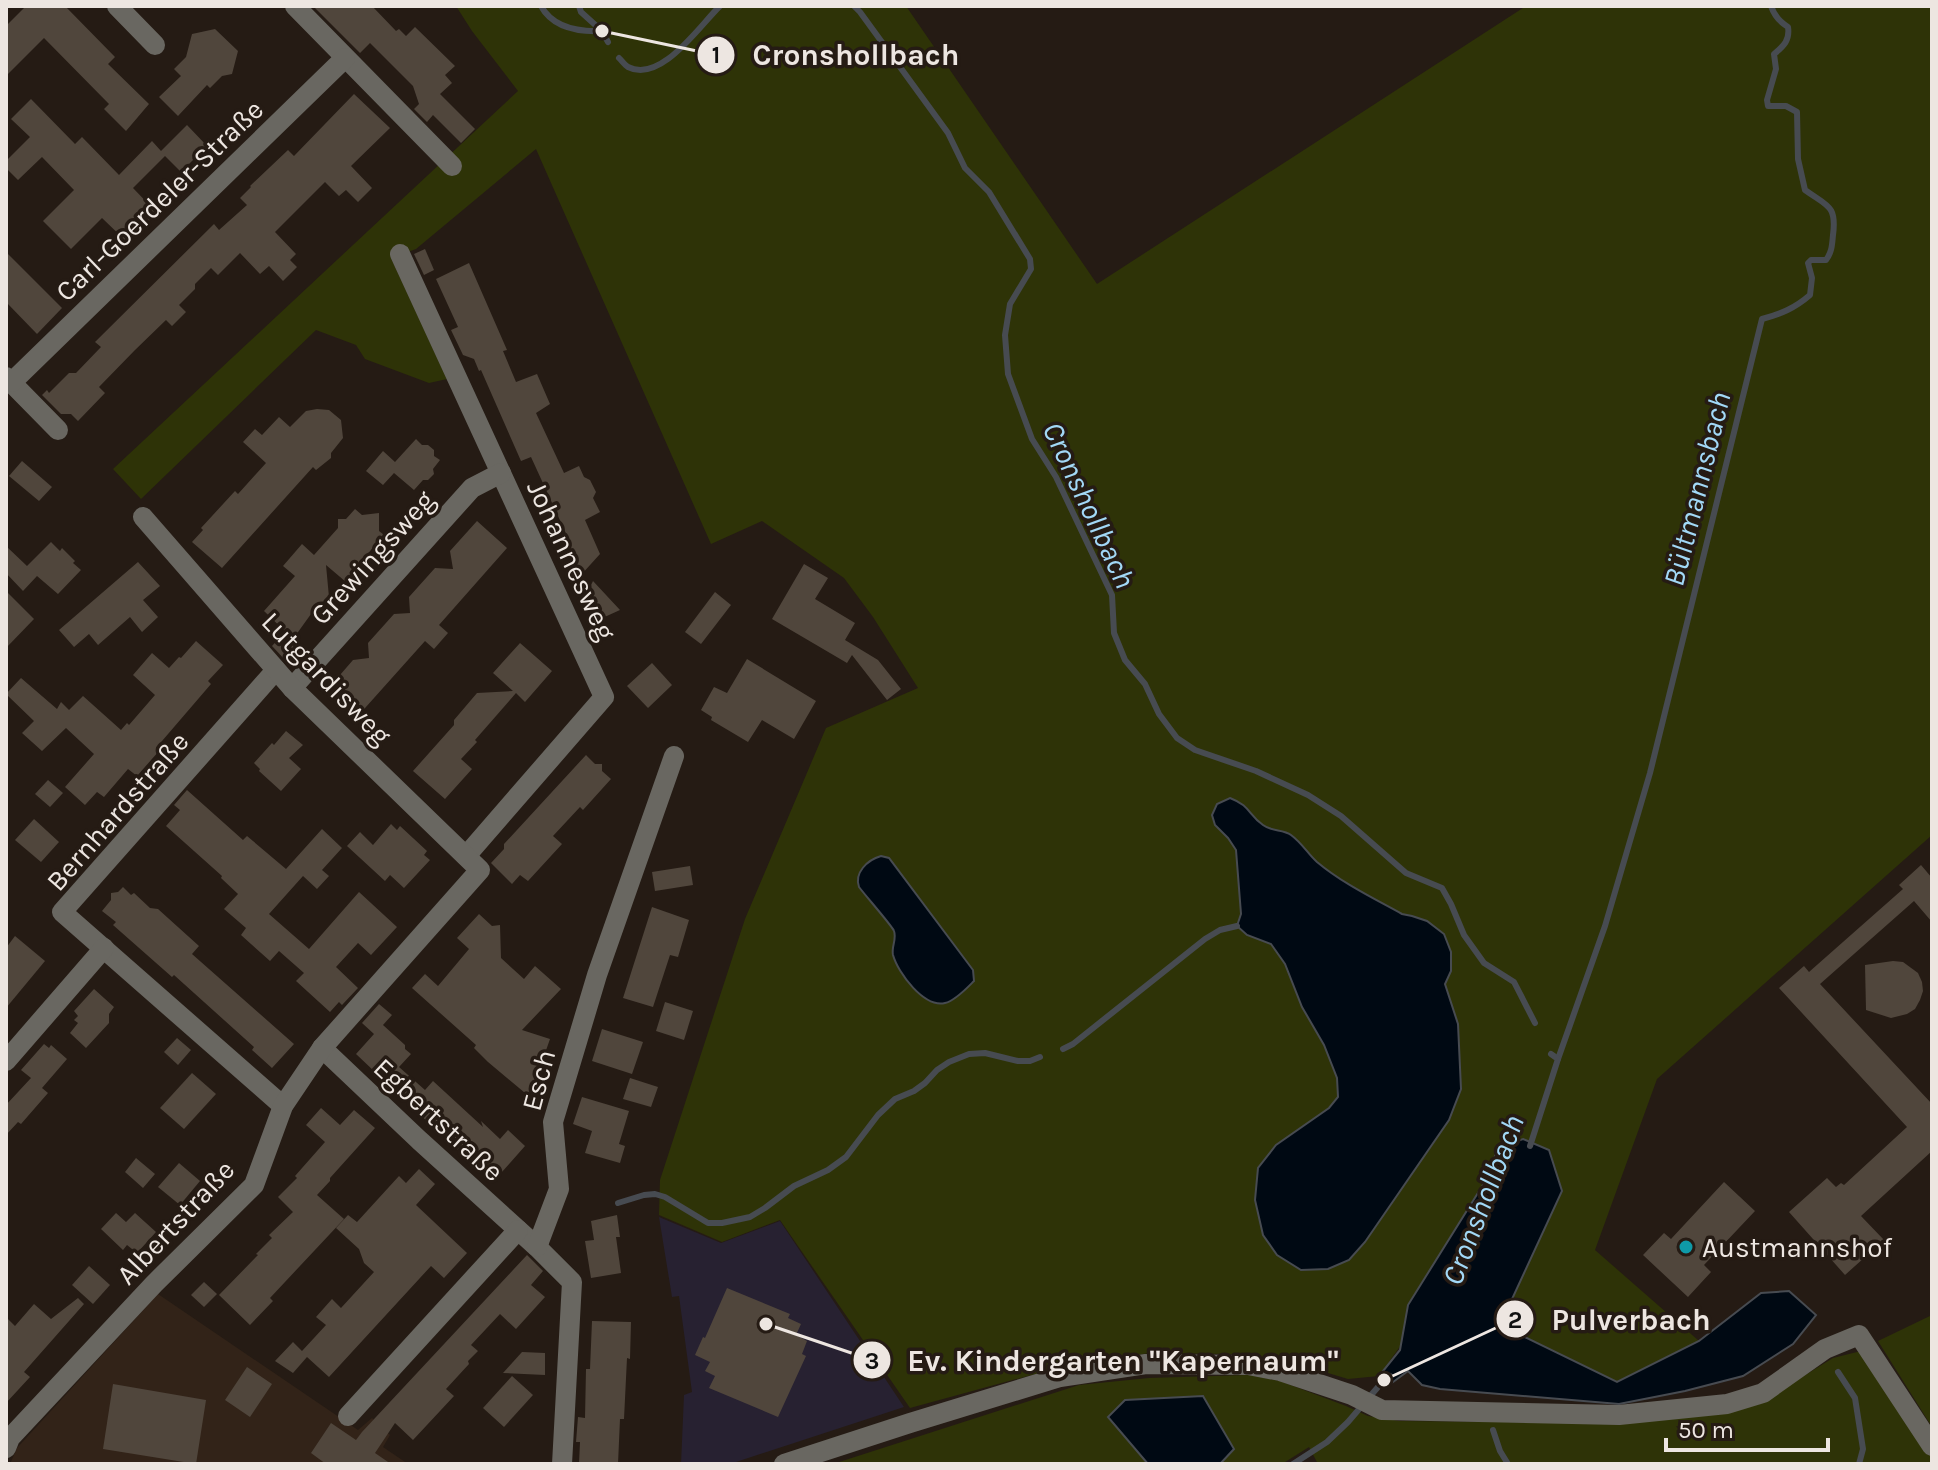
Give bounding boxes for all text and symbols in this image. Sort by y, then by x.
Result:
callout: Cronshollbach [696,28,975,82]
text: Cronshollbach [753,37,959,73]
text: 1 [712,41,720,69]
street label: Carl-Goerdeler-Straße [49,93,270,308]
water label: Bültmannsbach [1655,388,1739,590]
water label: Cronshollbach [1035,416,1143,594]
street label: Johannesweg [520,475,623,645]
street label: Grewingsweg [304,483,441,631]
street label: Lutgardisweg [255,605,398,752]
street label: Bernhardstraße [39,725,195,898]
street label: Esch [515,1046,562,1114]
street label: Egbertstraße [367,1051,510,1188]
water label: Cronshollbach [1434,1110,1532,1290]
street label: Albertstraße [109,1153,241,1291]
place label: Austmannshof [1702,1231,1893,1264]
marker: Austmannshof [1677,1238,1695,1256]
callout: Pulverbach [1495,1292,1726,1346]
text: Pulverbach [1551,1302,1711,1338]
text: 2 [1508,1306,1522,1334]
callout: Ev. Kindergarten "Kapernaum" [852,1333,1355,1387]
text: Ev. Kindergarten "Kapernaum" [907,1343,1339,1379]
text: 3 [865,1347,879,1375]
scale bar [1666,1402,1828,1452]
text: 50 m [1678,1416,1734,1444]

